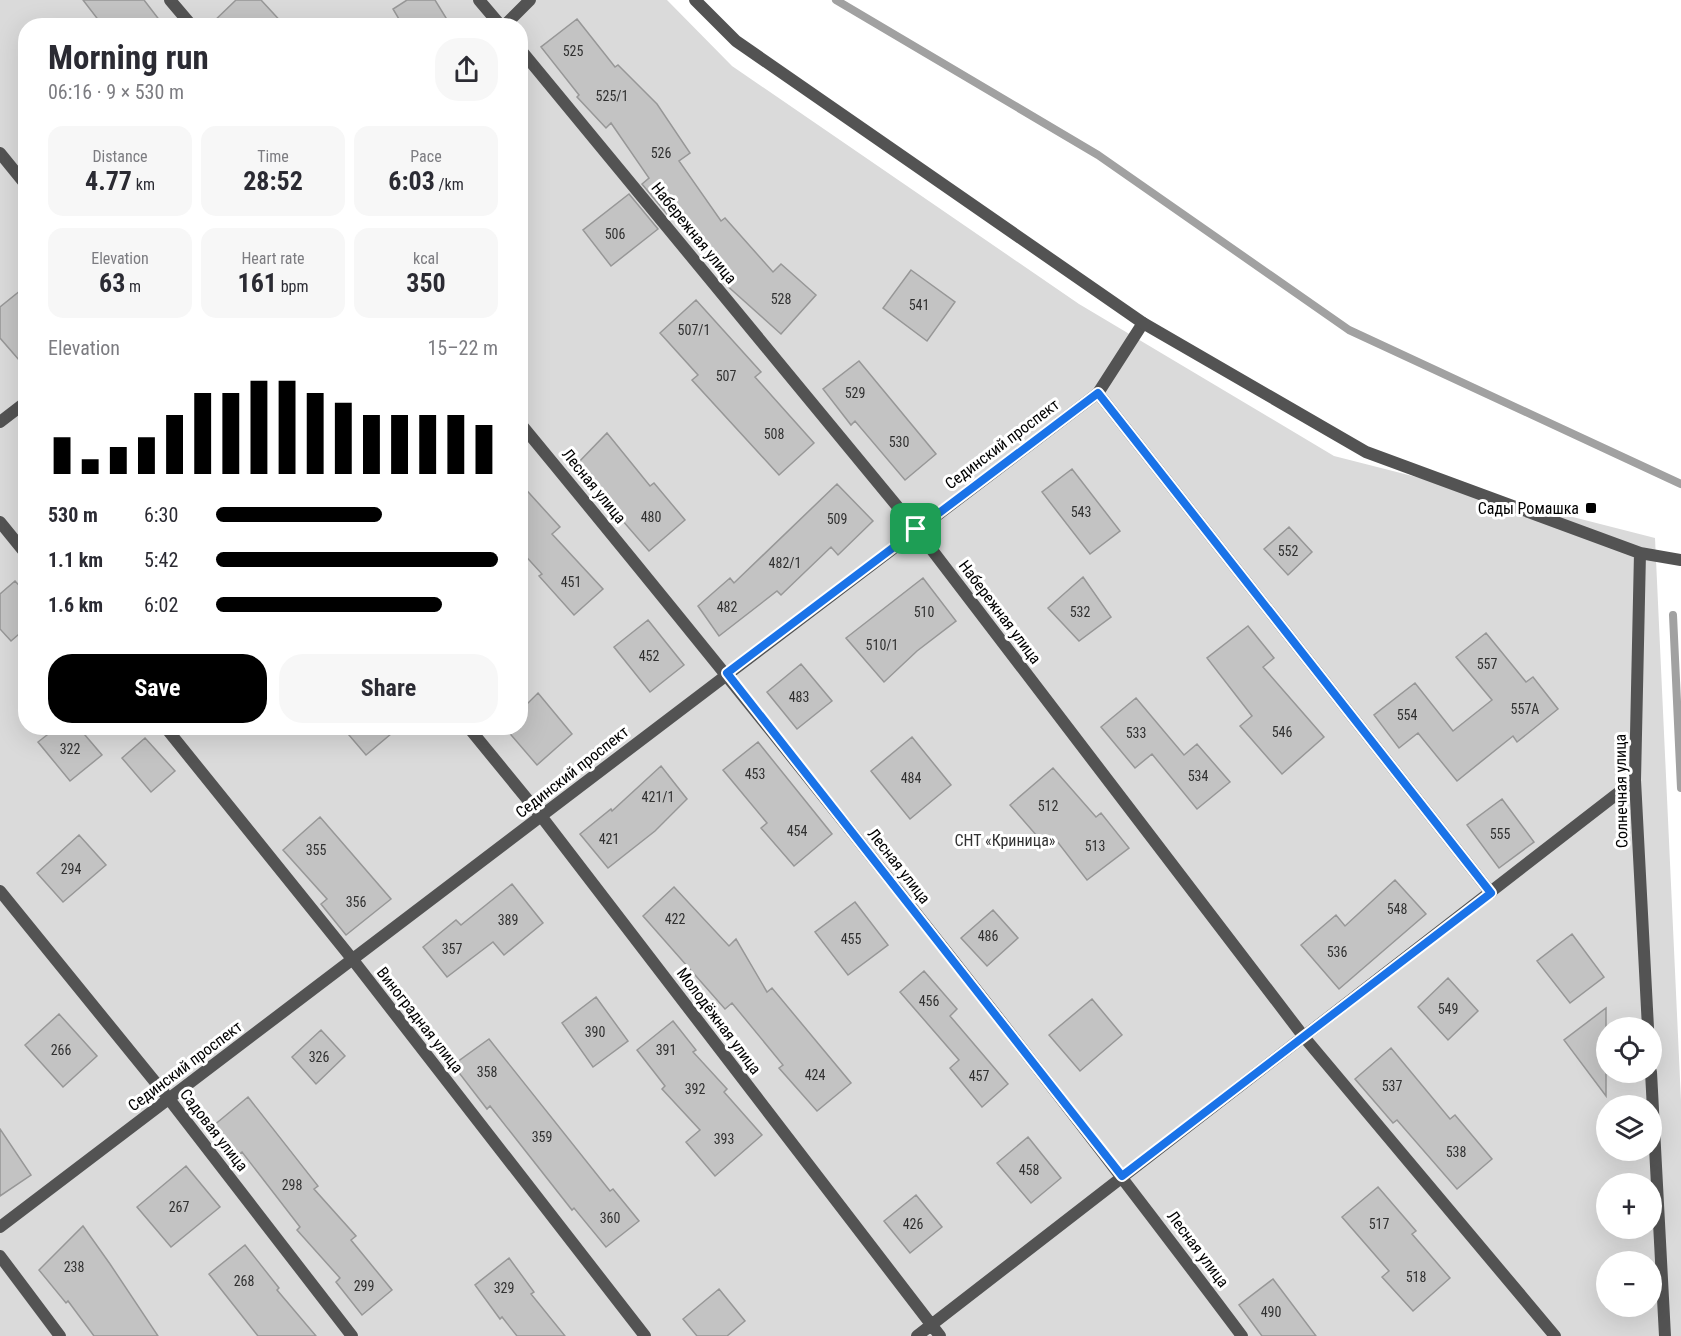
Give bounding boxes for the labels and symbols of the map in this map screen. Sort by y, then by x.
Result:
house number: 525 [563,43,583,59]
house number: 525/1 [596,88,628,104]
house number: 526 [651,145,671,161]
street label: Набережная улица [647,179,741,287]
house number: 506 [605,226,625,242]
house number: 528 [771,291,791,307]
house number: 541 [909,297,929,313]
house number: 507/1 [678,322,710,338]
house number: 507 [716,368,736,384]
house number: 529 [845,385,865,401]
street label: Сединский проспект [941,395,1063,493]
house number: 508 [764,426,784,442]
house number: 530 [889,434,909,450]
street label: Лесная улица [558,445,630,527]
place label: Сады Ромашка [1478,499,1579,518]
marker: Сады Ромашка [1584,501,1598,515]
pin [890,503,941,554]
house number: 543 [1071,504,1091,520]
house number: 480 [641,509,661,525]
house number: 509 [827,511,847,527]
house number: 552 [1278,543,1298,559]
house number: 482/1 [769,555,801,571]
street label: Набережная улица [955,556,1045,668]
house number: 451 [561,574,581,590]
house number: 482 [717,599,737,615]
house number: 510 [914,604,934,620]
house number: 532 [1070,604,1090,620]
house number: 510/1 [866,637,898,653]
house number: 452 [639,648,659,664]
house number: 557 [1477,656,1497,672]
house number: 483 [789,689,809,705]
house number: 557А [1511,701,1539,717]
house number: 554 [1397,707,1417,723]
street label: Сединский проспект [512,722,632,822]
house number: 546 [1272,724,1292,740]
house number: 533 [1126,725,1146,741]
street label: Солнечная улица [1611,734,1631,848]
house number: 322 [60,741,80,757]
house number: 453 [745,766,765,782]
house number: 534 [1188,768,1208,784]
house number: 484 [901,770,921,786]
house number: 421/1 [642,789,674,805]
house number: 512 [1038,798,1058,814]
house number: 454 [787,823,807,839]
street label: Лесная улица [864,824,934,908]
house number: 555 [1490,826,1510,842]
house number: 421 [599,831,619,847]
park label: СНТ «Криница» [955,831,1056,850]
house number: 513 [1085,838,1105,854]
house number: 355 [306,842,326,858]
house number: 294 [61,861,81,877]
house number: 356 [346,894,366,910]
house number: 548 [1387,901,1407,917]
house number: 422 [665,911,685,927]
house number: 389 [498,912,518,928]
house number: 486 [978,928,998,944]
house number: 455 [841,931,861,947]
house number: 357 [442,941,462,957]
house number: 536 [1327,944,1347,960]
street label: Виноградная улица [373,963,467,1077]
street label: Молодёжная улица [673,964,765,1078]
house number: 456 [919,993,939,1009]
house number: 549 [1438,1001,1458,1017]
street label: Сединский проспект [124,1017,246,1115]
house number: 390 [585,1024,605,1040]
house number: 266 [51,1042,71,1058]
house number: 391 [656,1042,676,1058]
house number: 326 [309,1049,329,1065]
house number: 358 [477,1064,497,1080]
house number: 424 [805,1067,825,1083]
house number: 457 [969,1068,989,1084]
house number: 537 [1382,1078,1402,1094]
house number: 392 [685,1081,705,1097]
street label: Садовая улица [176,1085,252,1175]
house number: 359 [532,1129,552,1145]
house number: 393 [714,1131,734,1147]
house number: 538 [1446,1144,1466,1160]
house number: 458 [1019,1162,1039,1178]
house number: 298 [282,1177,302,1193]
house number: 267 [169,1199,189,1215]
street label: Лесная улица [1163,1207,1233,1291]
house number: 360 [600,1210,620,1226]
house number: 426 [903,1216,923,1232]
house number: 517 [1369,1216,1389,1232]
house number: 238 [64,1259,84,1275]
house number: 518 [1406,1269,1426,1285]
house number: 268 [234,1273,254,1289]
house number: 299 [354,1278,374,1294]
house number: 329 [494,1280,514,1296]
house number: 490 [1261,1304,1281,1320]

